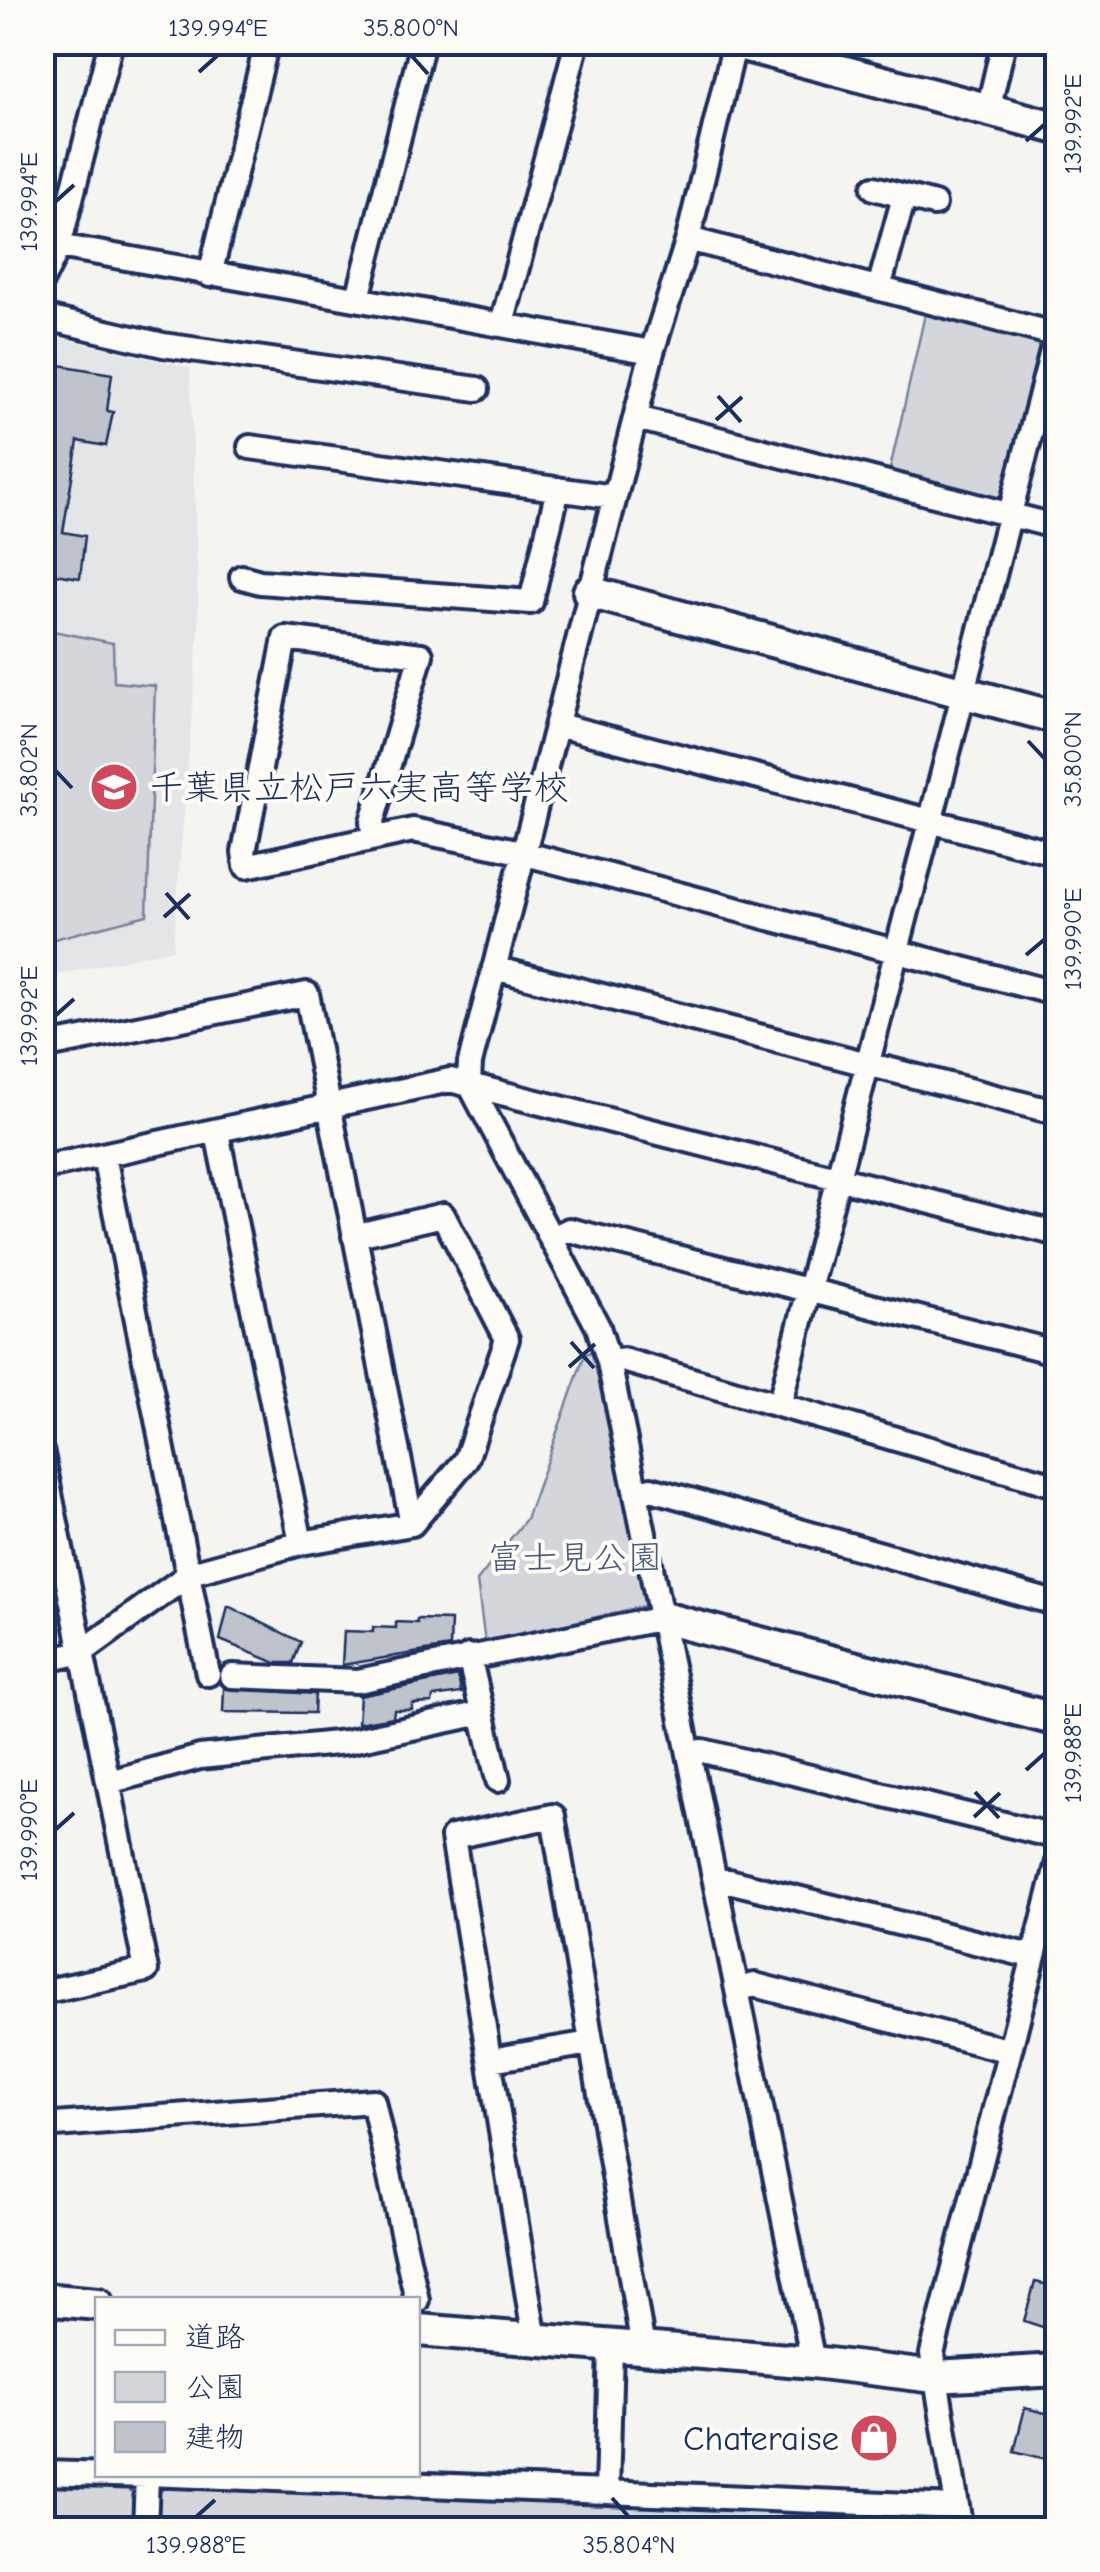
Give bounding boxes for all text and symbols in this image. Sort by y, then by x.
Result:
text: 139.994°E [168,13,268,42]
text: 35.800°N [363,13,459,42]
text: 139.992°E [1058,74,1087,174]
text: 139.994°E [14,152,43,252]
text: 35.800°N [1058,711,1087,807]
text: 35.802°N [14,723,43,817]
school or university icon: 千葉県立松戸六実高等学校 [88,761,140,813]
place label: 千葉県立松戸六実高等学校 [149,767,569,808]
text: 139.990°E [1058,888,1087,990]
text: 139.992°E [14,966,43,1066]
park label: 富士見公園 [487,1537,663,1578]
text: 139.988°E [1058,1703,1087,1803]
text: 139.990°E [14,1779,43,1881]
legend [95,2297,420,2477]
text: 道路 [185,2320,245,2355]
text: 公園 [185,2370,245,2405]
shop icon: Chateraise [848,2412,900,2464]
place label: Chateraise [683,2418,839,2459]
text: 建物 [185,2420,245,2455]
text: 139.988°E [146,2530,246,2559]
text: 35.804°N [583,2530,675,2559]

